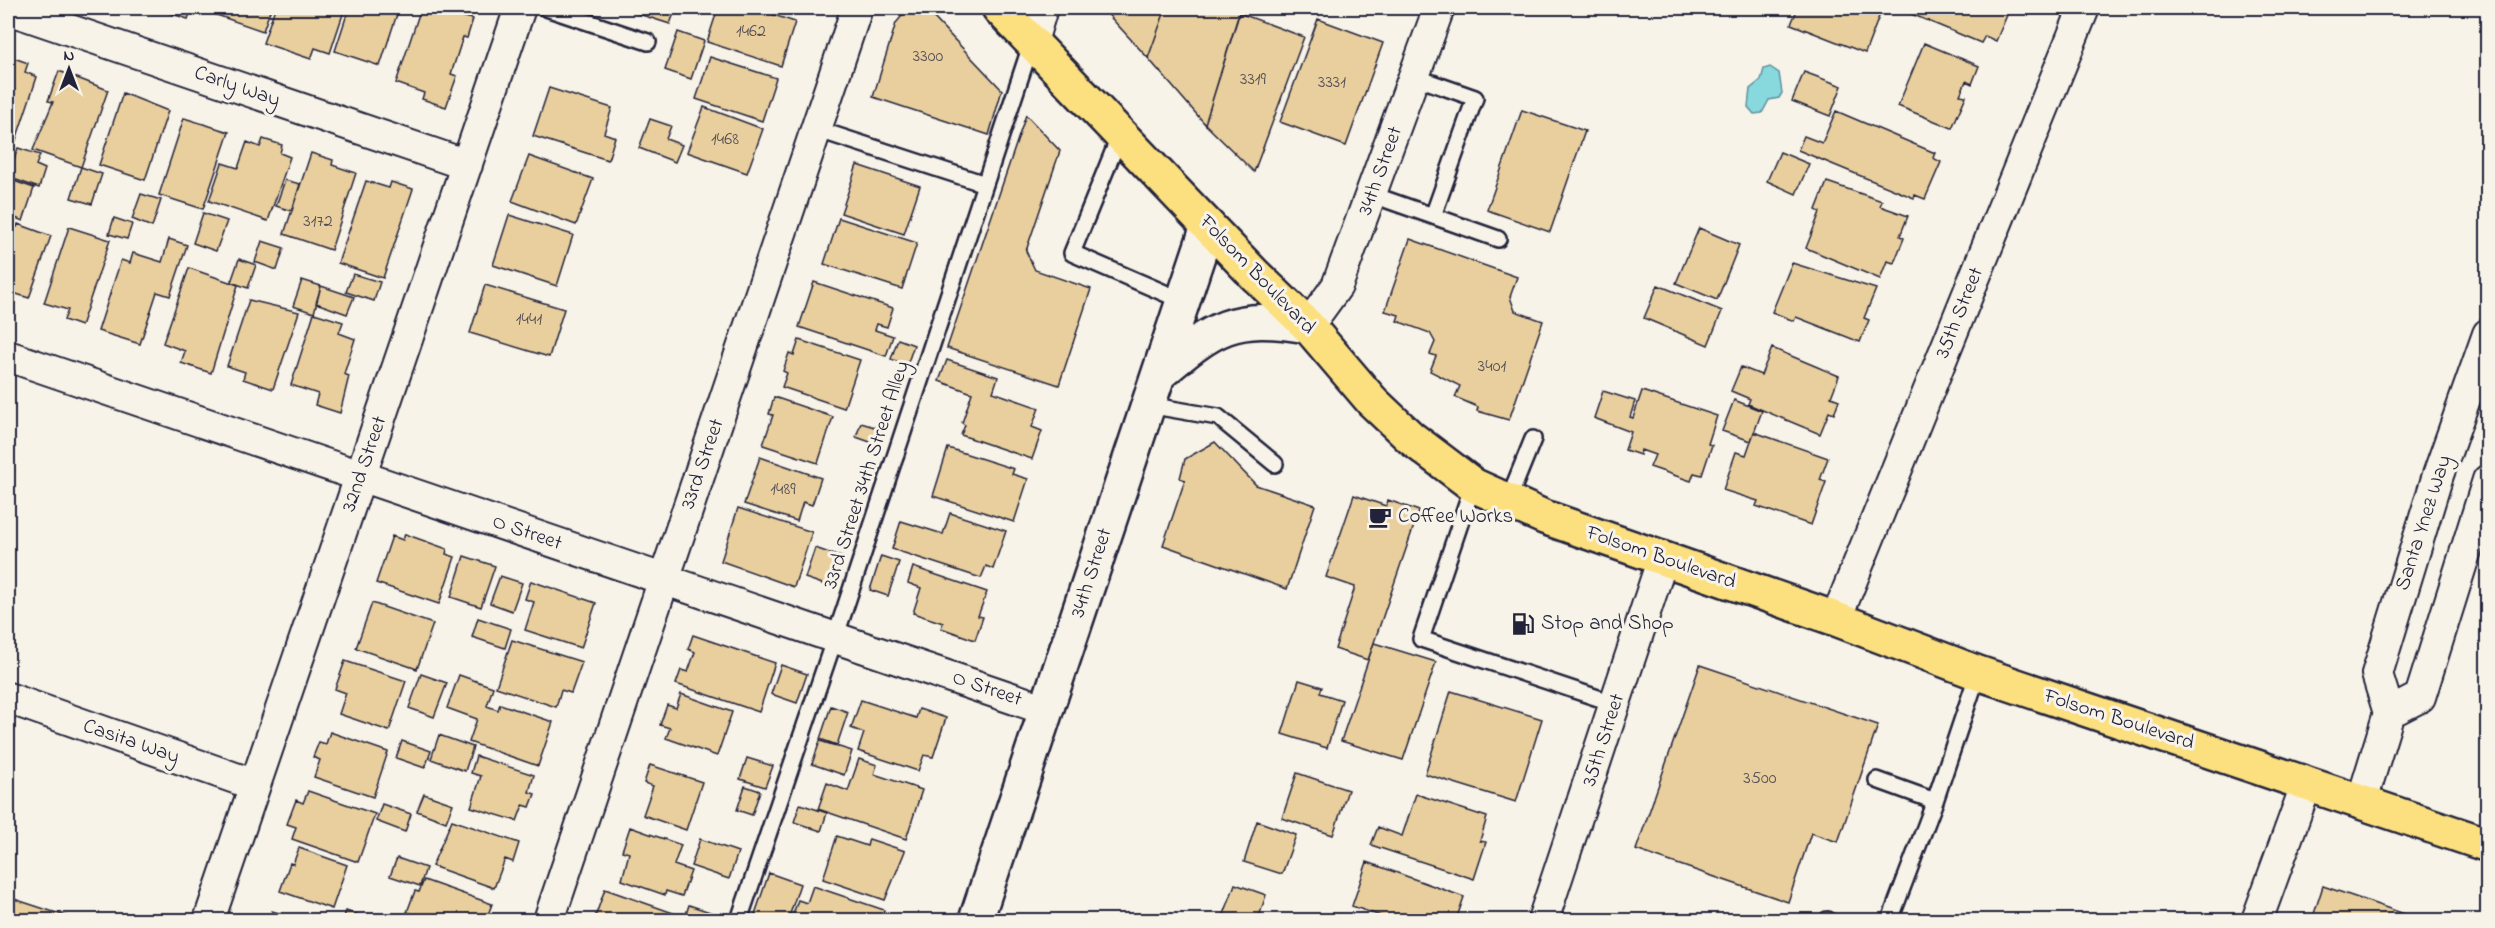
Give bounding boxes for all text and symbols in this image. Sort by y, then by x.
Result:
house number: 1462 [736,19,766,45]
north arrow [39,39,99,99]
text: N [64,44,75,68]
house number: 3300 [913,44,943,70]
street label: Carly Way [189,58,284,118]
house number: 3319 [1240,67,1267,93]
house number: 3331 [1318,70,1346,96]
street label: 34th Street [1351,122,1411,220]
house number: 1468 [711,127,739,153]
street label: Folsom Boulevard [1191,208,1322,342]
house number: 3172 [303,209,333,235]
street label: 35th Street [1928,263,1992,363]
house number: 1441 [516,307,542,333]
house number: 3401 [1478,354,1506,380]
street label: 33rd Street 34th Street Alley [816,357,920,593]
street label: 32nd Street [335,412,395,516]
street label: 33rd Street [674,415,732,513]
street label: Santa Ynez Way [2388,451,2462,595]
house number: 1489 [770,477,796,503]
place label: Coffee Works [1398,502,1513,532]
cafe icon: Coffee Works [1367,504,1393,530]
street label: O Street [488,507,566,559]
street label: Folsom Boulevard [1581,518,1740,598]
street label: 34th Street [1063,524,1121,622]
place label: Stop and Shop [1541,609,1674,639]
fuel station icon: Stop and Shop [1510,611,1536,637]
street label: O Street [948,663,1026,715]
street label: Folsom Boulevard [2039,681,2198,758]
street label: 35th Street [1575,690,1633,790]
street label: Casita Way [78,711,183,774]
house number: 3500 [1743,766,1777,792]

